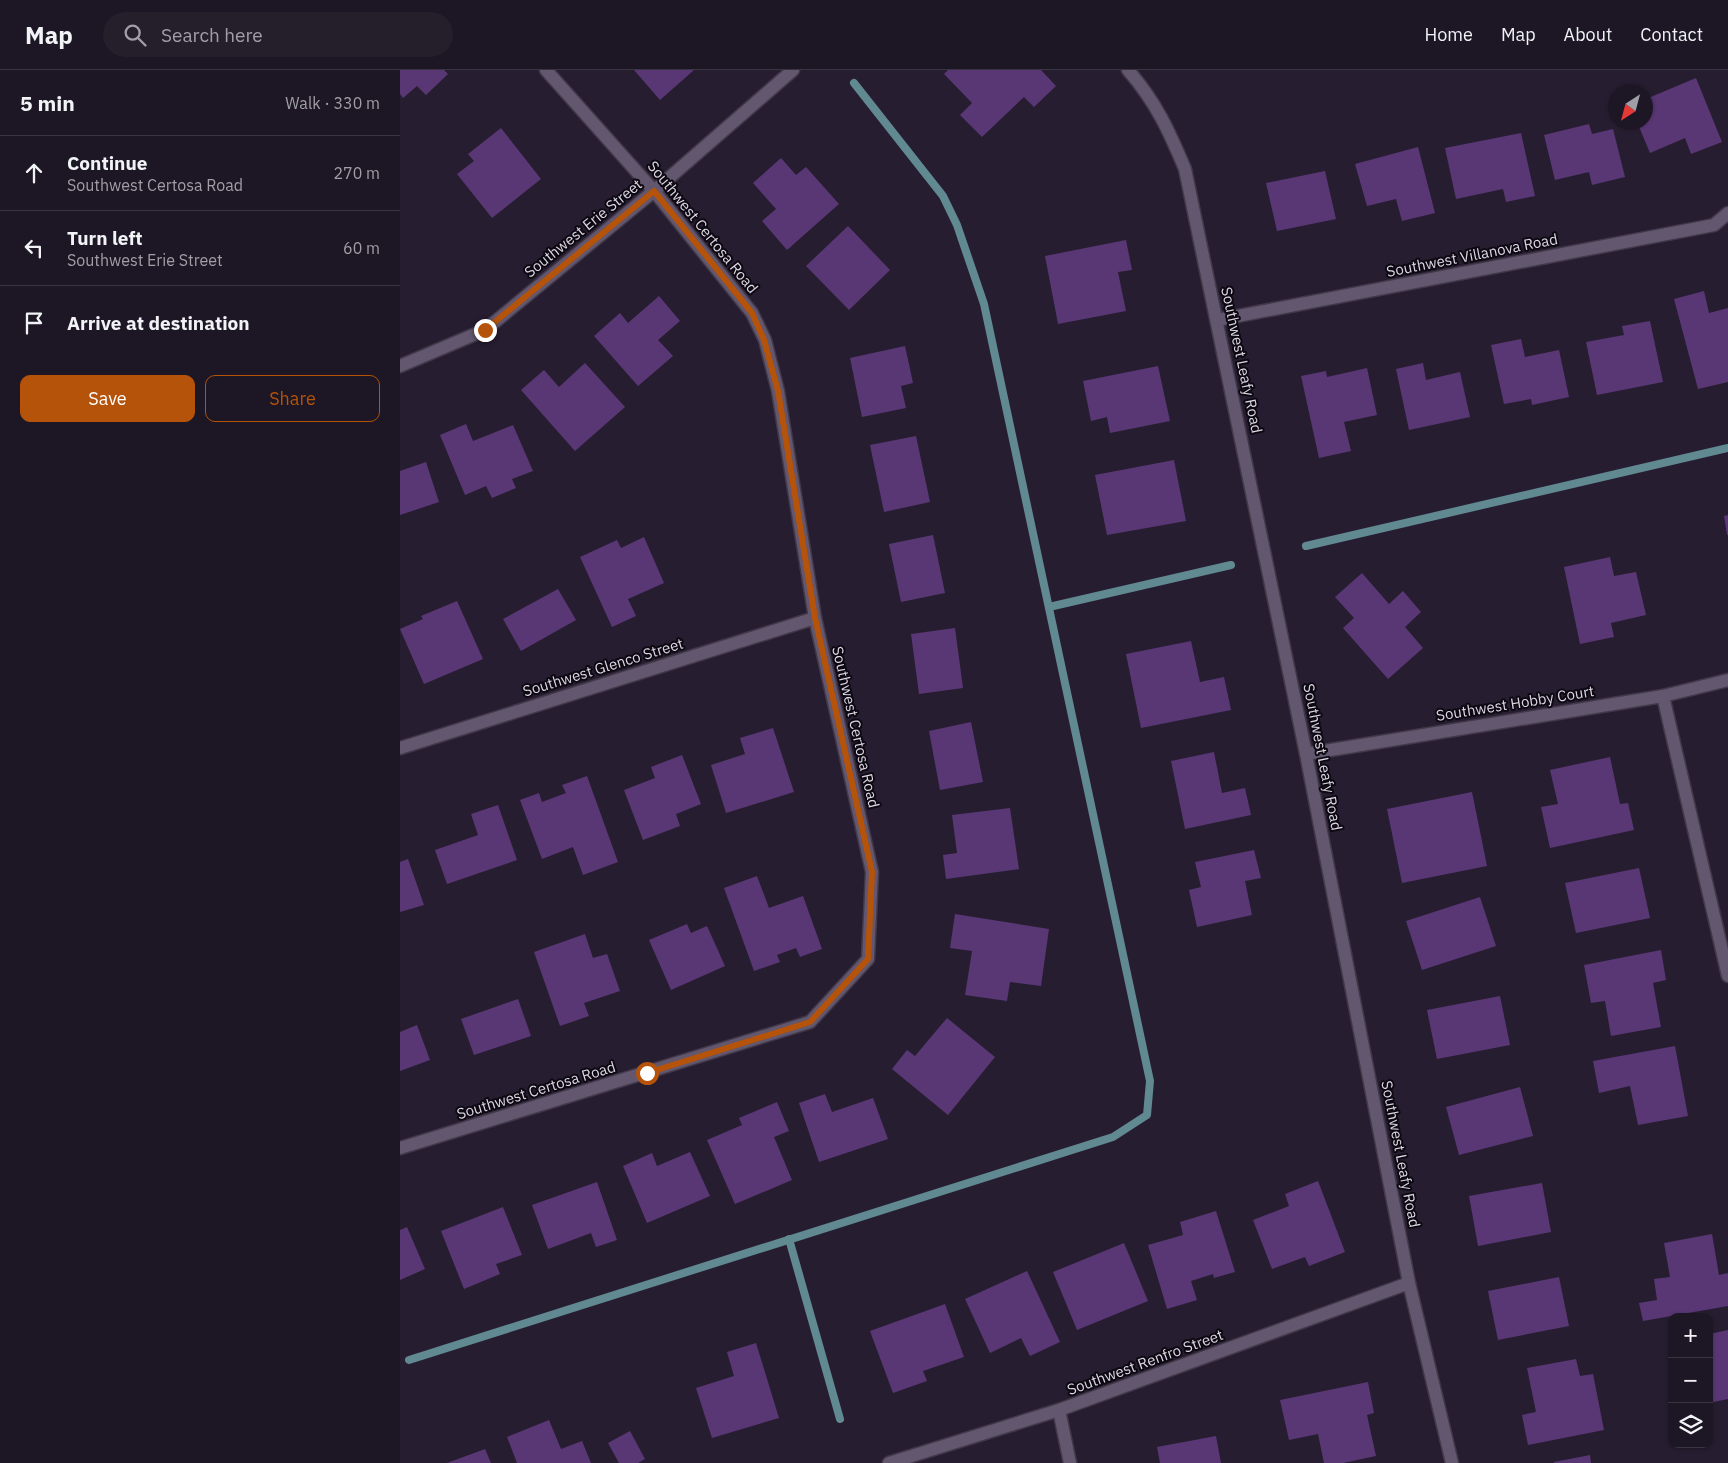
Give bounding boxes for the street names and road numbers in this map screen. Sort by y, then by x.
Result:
street label: Southwest Certosa Road [644,157,762,297]
street label: Southwest Erie Street [520,175,646,281]
street label: Southwest Villanova Road [1385,229,1559,281]
street label: Southwest Leafy Road [1217,285,1267,435]
street label: Southwest Glenco Street [520,634,686,700]
street label: Southwest Certosa Road [828,644,884,810]
street label: Southwest Hobby Court [1435,681,1595,725]
street label: Southwest Leafy Road [1299,682,1347,832]
street label: Southwest Certosa Road [454,1057,618,1123]
street label: Southwest Leafy Road [1377,1079,1425,1229]
street label: Southwest Renfro Street [1064,1325,1226,1399]

